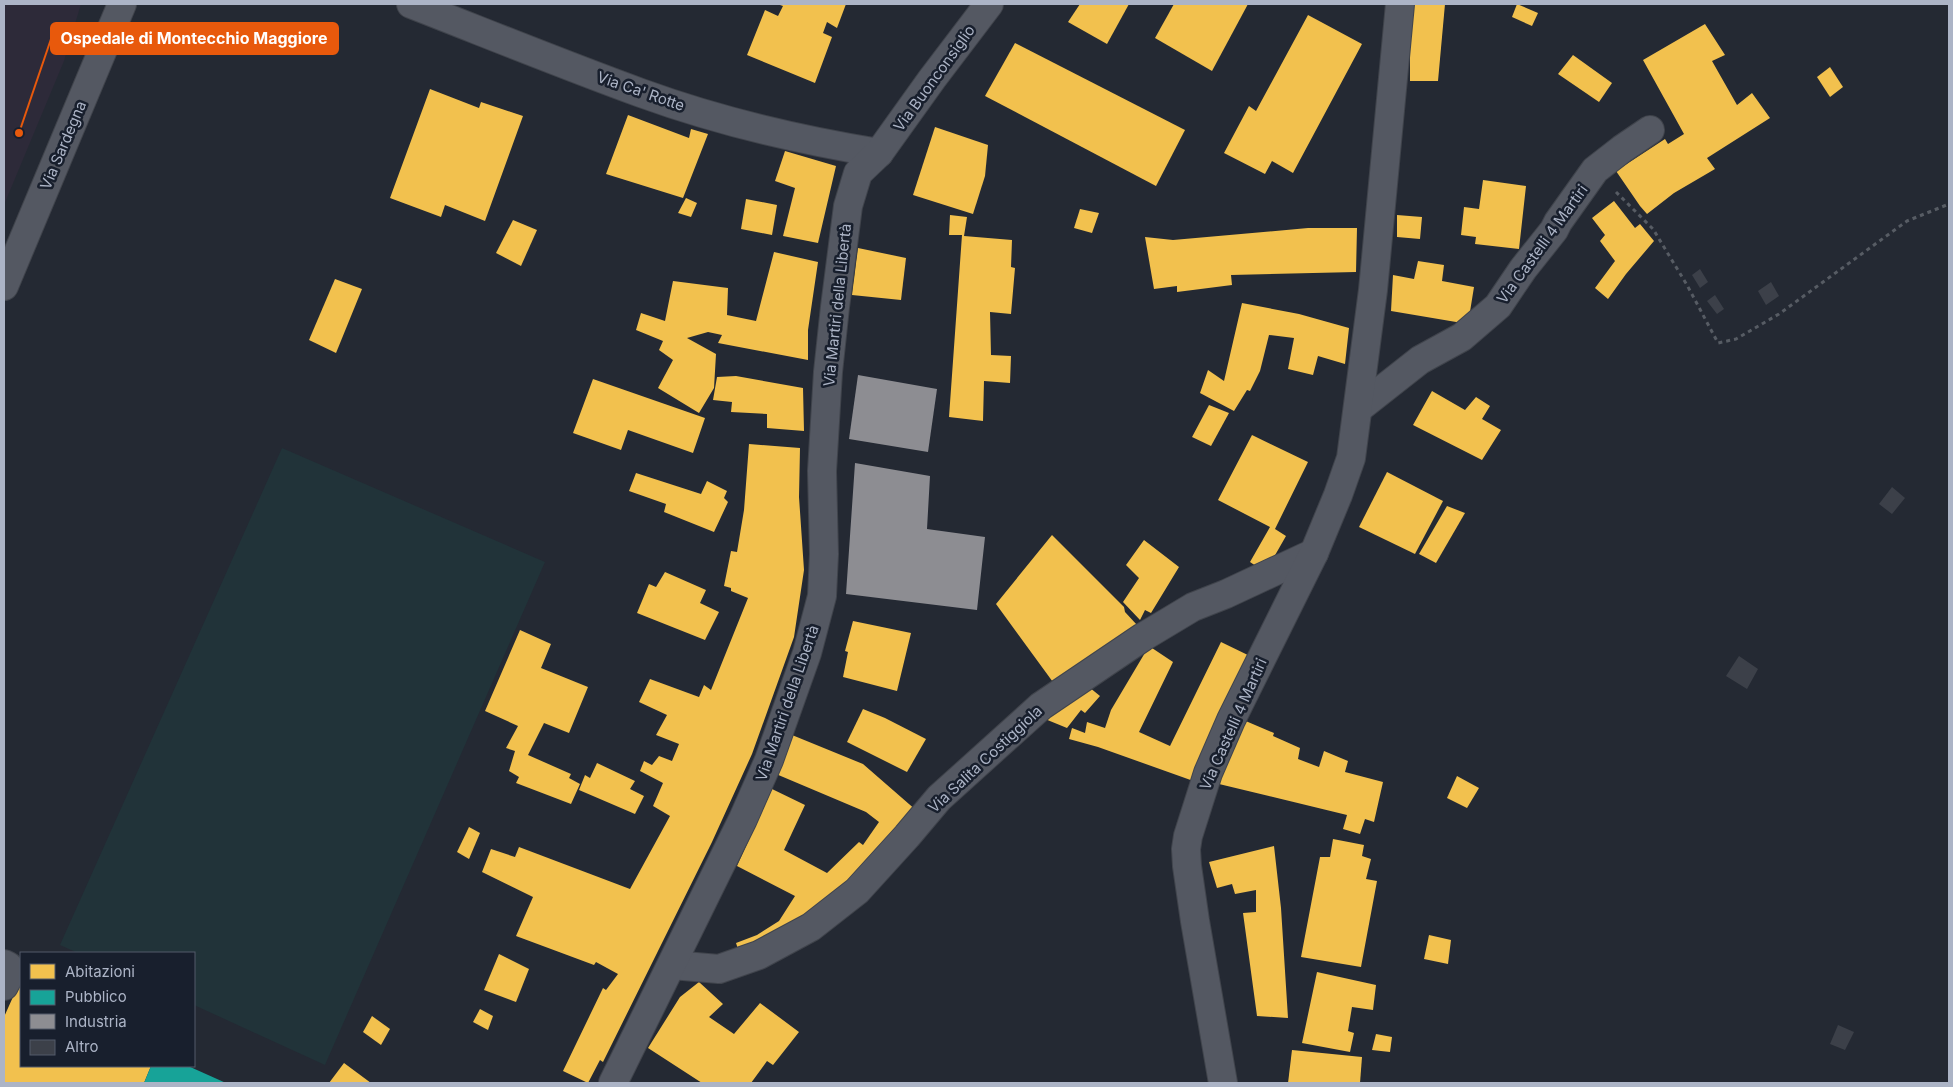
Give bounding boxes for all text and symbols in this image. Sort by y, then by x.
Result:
street label: Via Buonconsiglio [889,21,979,135]
callout: Ospedale di Montecchio Maggiore [51,23,338,54]
text: Ospedale di Montecchio Maggiore [60,28,328,48]
street label: Via Ca' Rotte [595,67,687,115]
street label: Via Sardegna [36,98,90,192]
street label: Via Castelli 4 Martiri [1492,181,1592,307]
street label: Via Martiri della Libertà [819,222,855,388]
street label: Via Martiri della Libertà [751,622,823,784]
street label: Via Castelli 4 Martiri [1195,655,1271,793]
street label: Via Salita Costiggiola [924,701,1046,817]
legend [20,952,195,1067]
text: Abitazioni [65,962,135,981]
text: Pubblico [65,987,127,1006]
text: Industria [65,1012,127,1031]
text: Altro [65,1037,99,1056]

